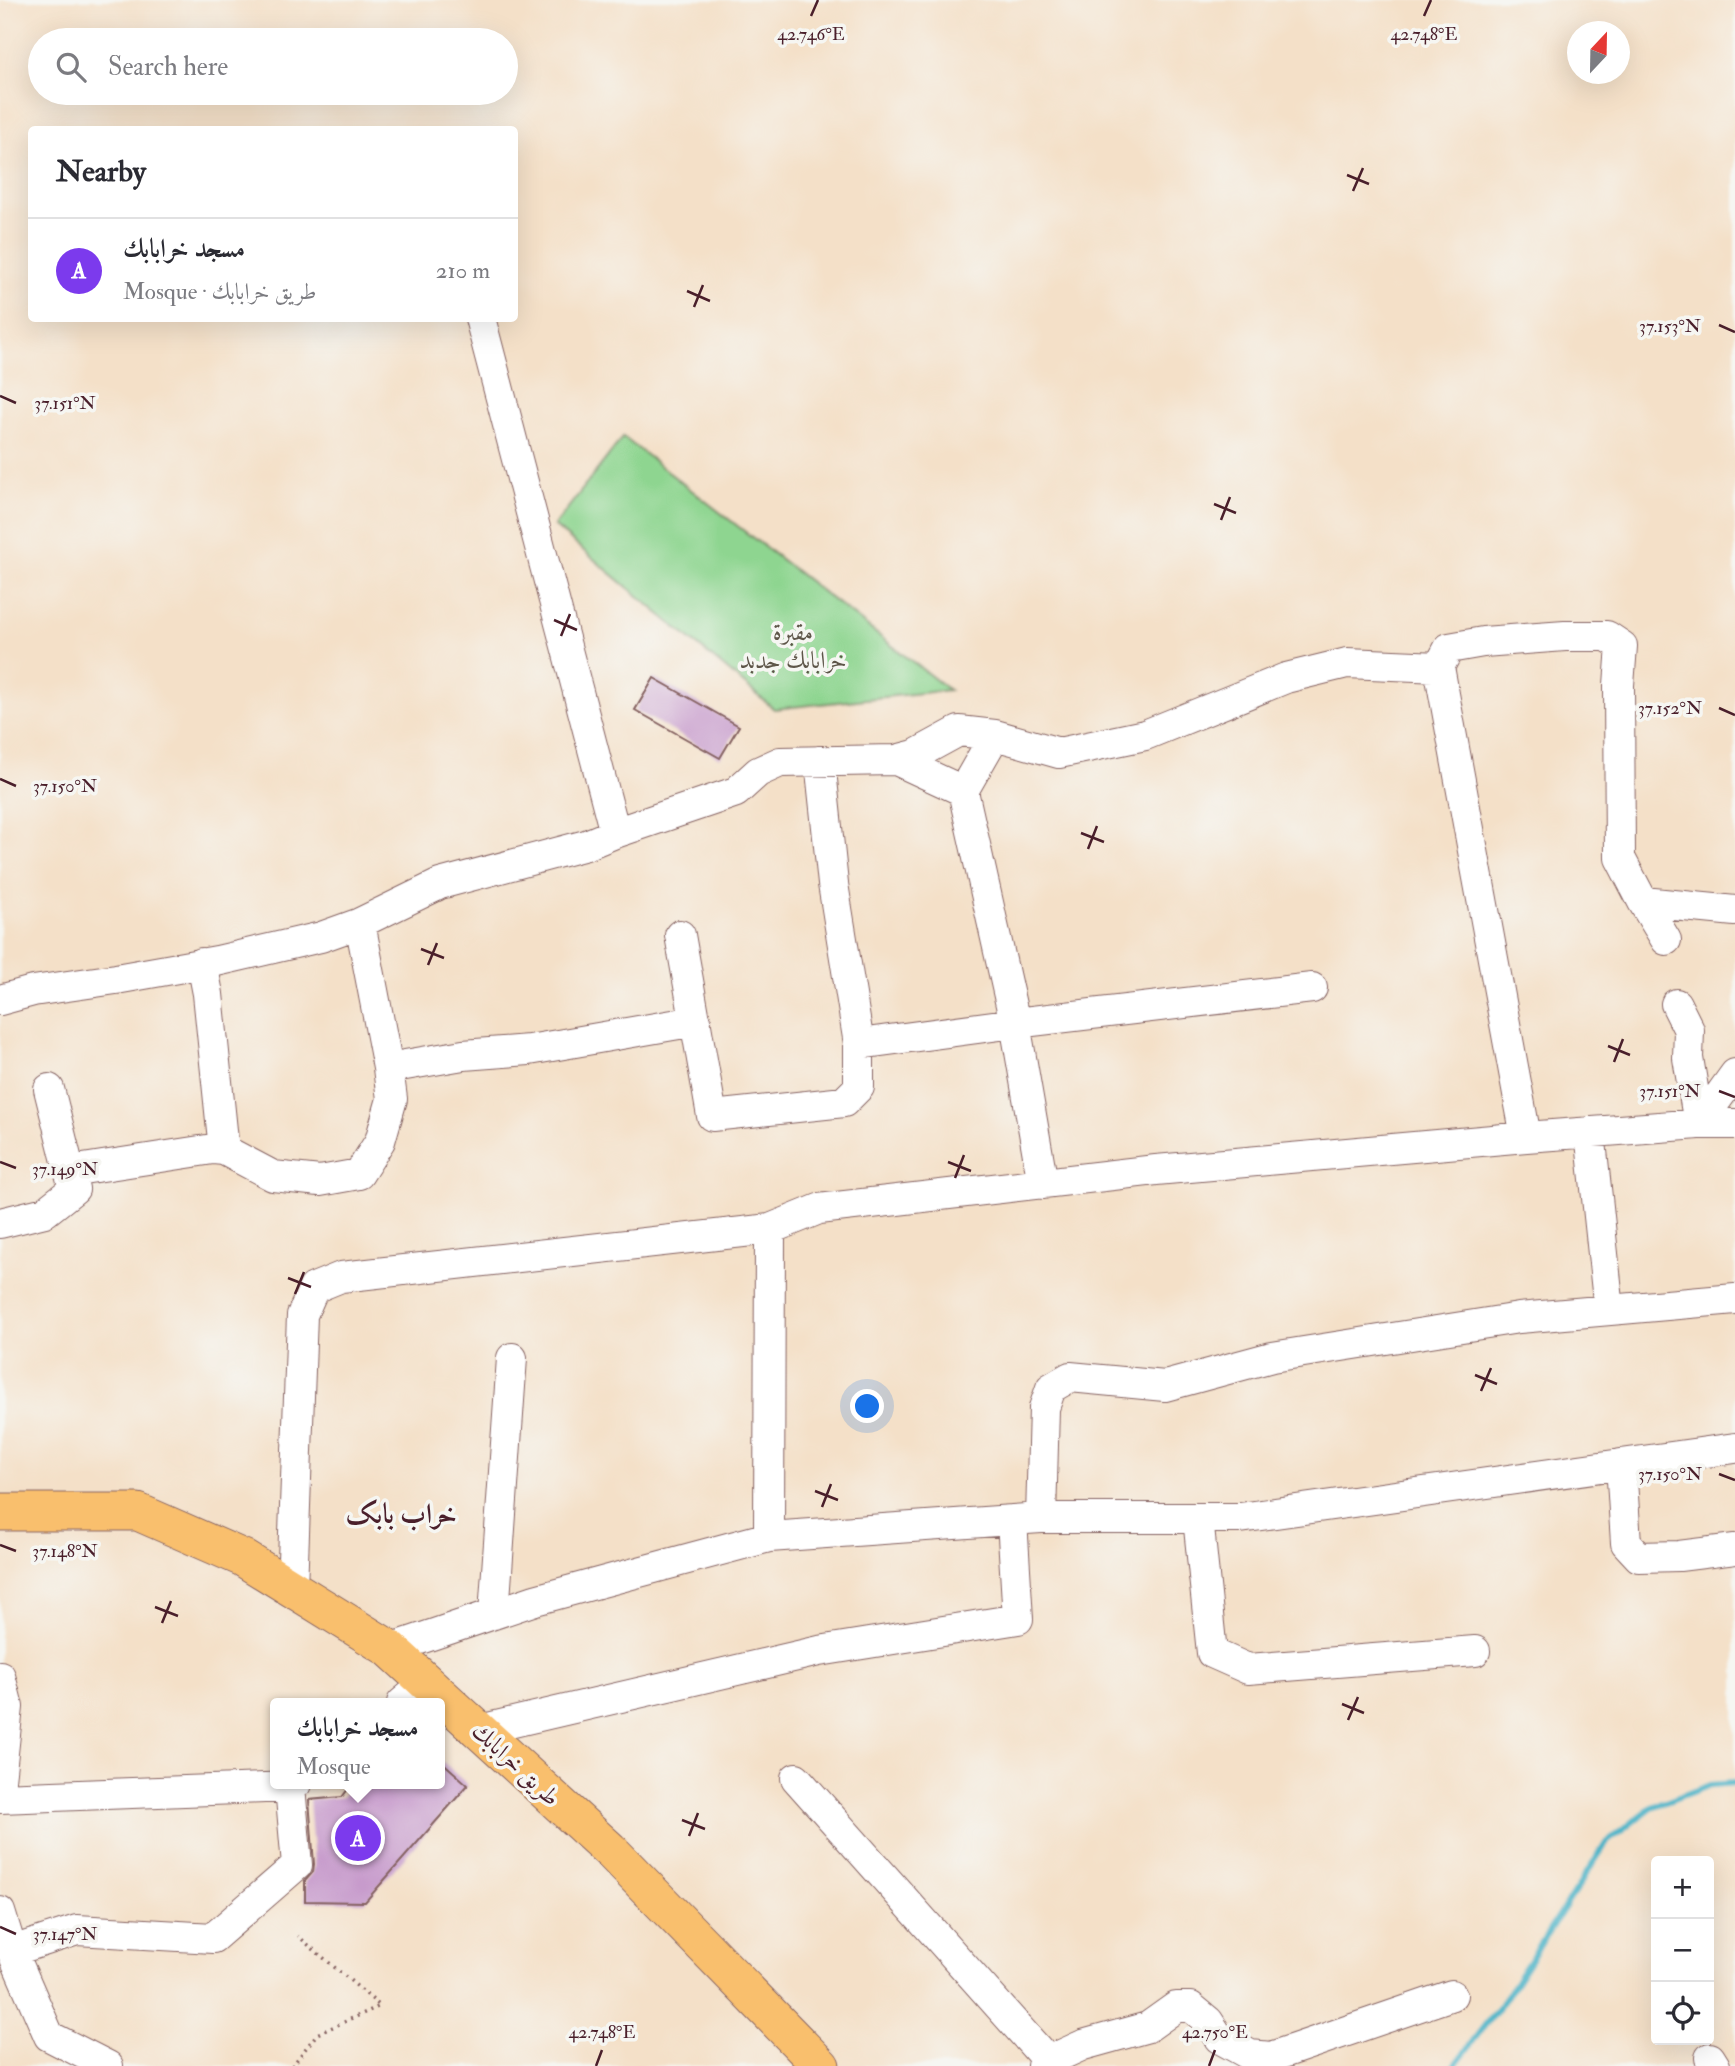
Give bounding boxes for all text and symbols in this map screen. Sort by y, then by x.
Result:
north arrow [1567,21,1630,84]
text: 42.746°E [777,23,845,46]
text: 42.748°E [1391,23,1457,46]
search box [28,28,518,105]
icon: search [52,48,90,86]
text: Search here [108,51,228,83]
text: Nearby [56,153,146,190]
text: مسجد خرابابك [123,233,245,265]
text: A [72,256,86,285]
text: 210 m [436,256,490,285]
text: Mosque · طريق خرابابك [123,277,317,306]
text: 37.153°N [1639,315,1701,338]
text: 37.151°N [34,392,96,415]
park label: مقبرة خرابابك جدبد [739,617,847,676]
text: 37.152°N [1638,697,1702,720]
text: 37.150°N [33,775,97,798]
text: 37.151°N [1639,1080,1701,1103]
text: 37.149°N [32,1158,98,1181]
your location [850,1389,884,1423]
text: 37.150°N [1638,1463,1702,1486]
district label: خراب بابک [345,1497,457,1532]
text: 37.148°N [32,1540,98,1563]
popup [270,1698,445,1789]
text: مسجد خرابابك [296,1712,419,1744]
street label: طريق خرابابك [465,1716,566,1813]
text: Mosque [296,1752,371,1781]
pin: A [335,1812,381,1864]
map controls [1651,1856,1714,2045]
button: + [1651,1856,1714,1919]
button: − [1651,1919,1714,1982]
text: 37.147°N [33,1923,97,1946]
button: locate [1651,1982,1714,2045]
text: 42.748°E [569,2021,635,2044]
text: 42.750°E [1182,2021,1248,2044]

